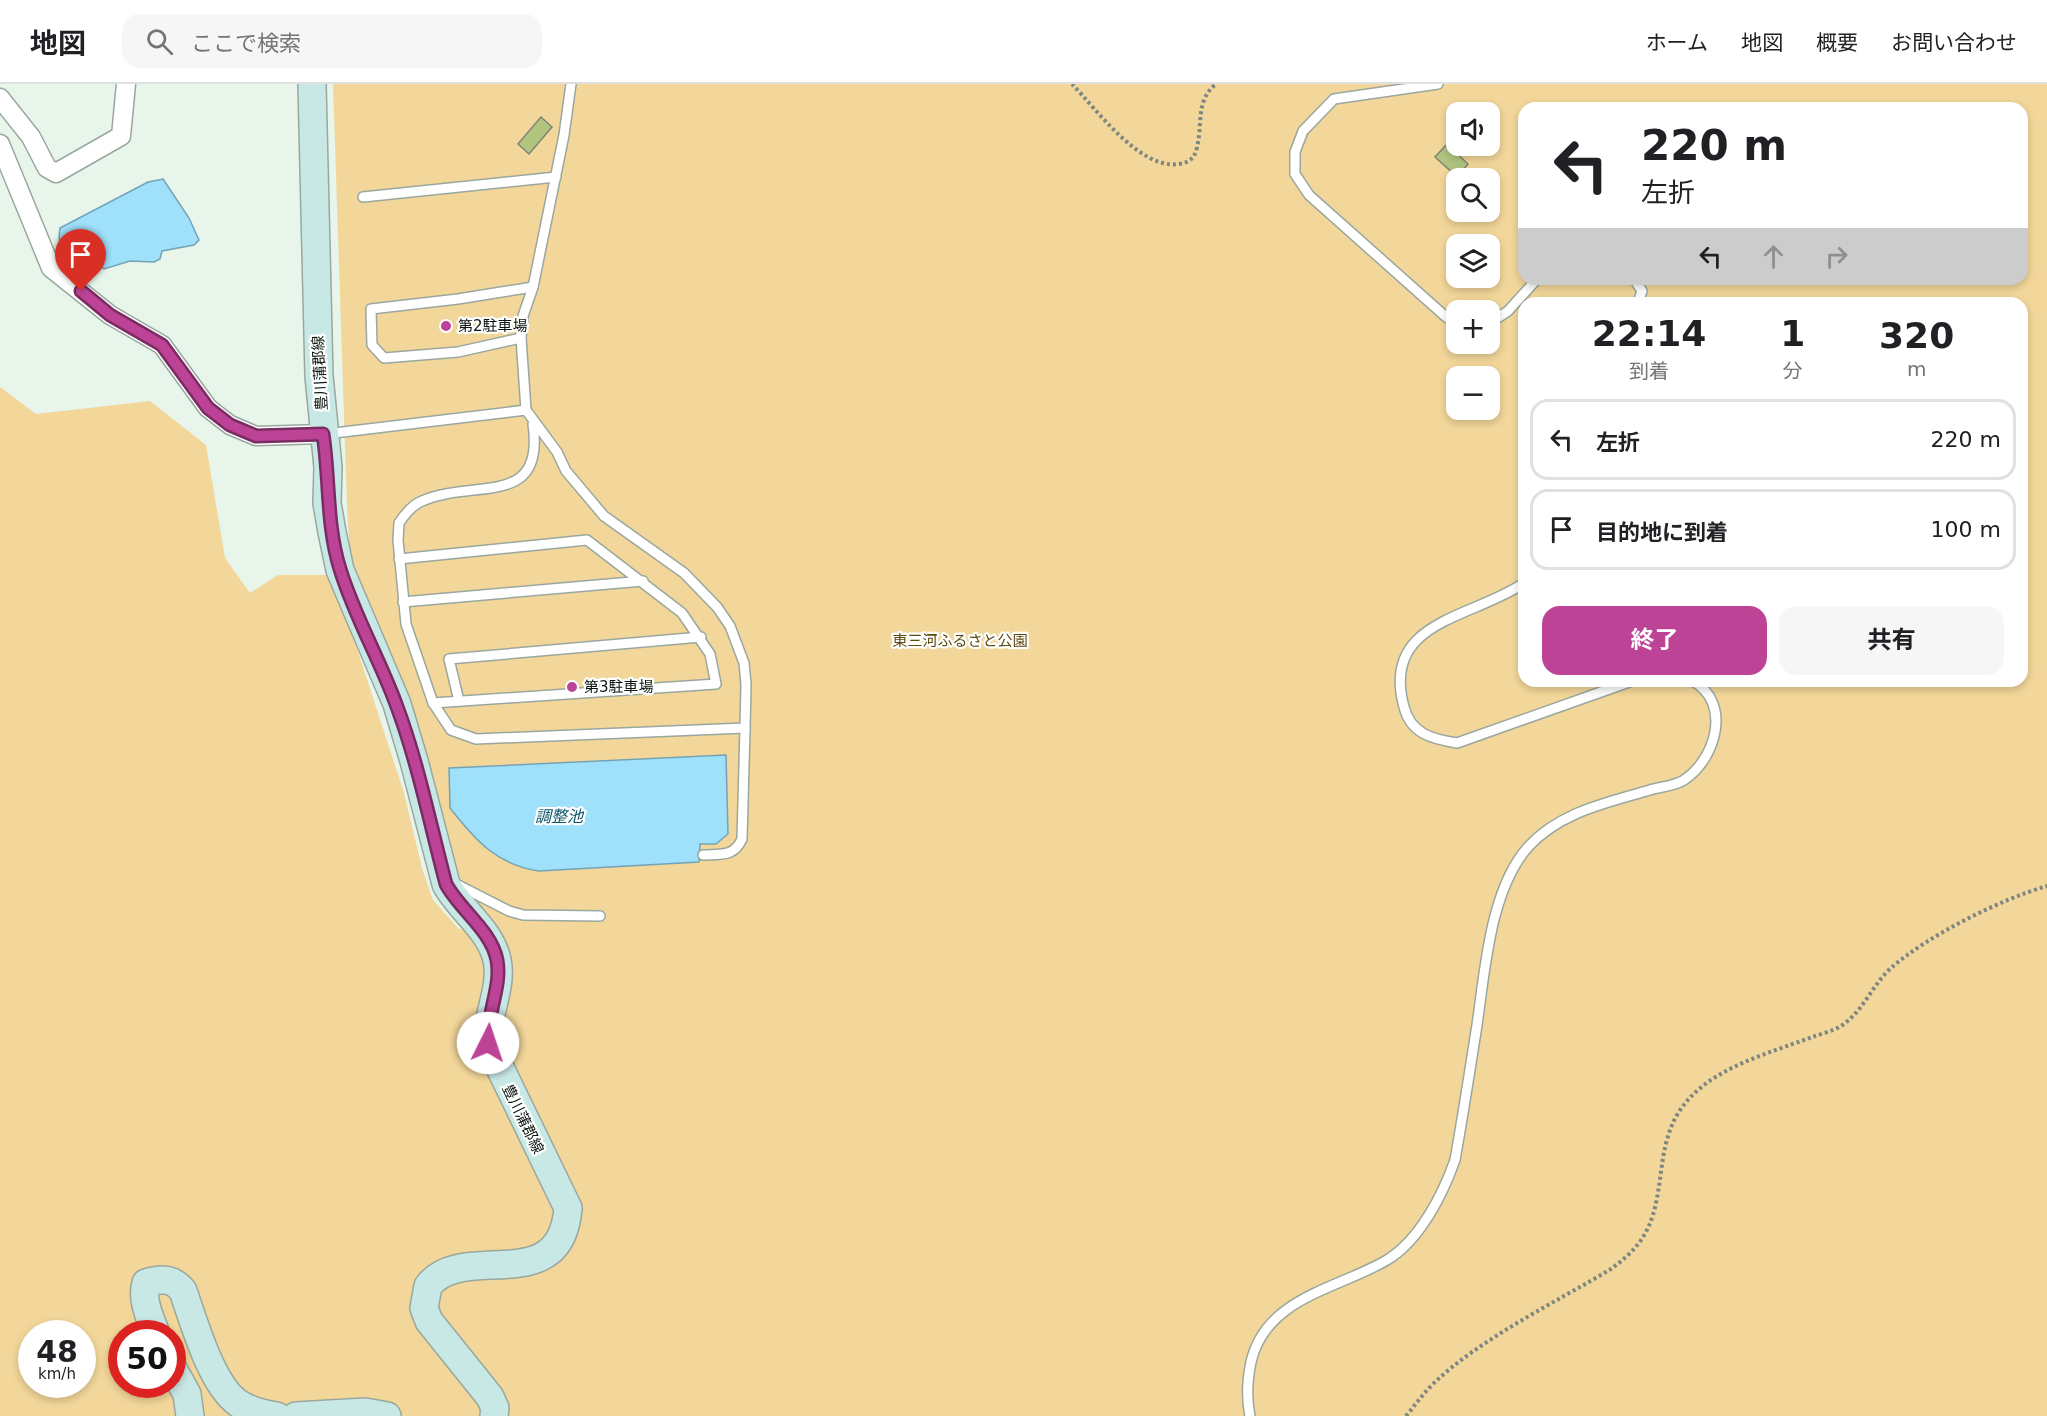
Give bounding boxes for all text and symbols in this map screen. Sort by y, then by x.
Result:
search box [122,14,542,68]
icon: search [143,25,176,58]
text: 地図 [30,27,86,60]
text: ここで検索 [191,31,301,56]
text: ホーム [1646,31,1708,55]
text: 地図 [1741,31,1783,55]
text: 概要 [1816,31,1858,55]
text: お問い合わせ [1891,31,2017,55]
map controls [1446,102,1500,420]
button: sound [1446,102,1500,156]
text: 220 m [1641,121,1787,170]
icon: left [1542,126,1620,204]
button: search [1446,168,1500,222]
text: 左折 [1641,177,1695,208]
pin [55,229,106,291]
button: layers [1446,234,1500,288]
icon: arrive [64,238,97,271]
icon: left [1694,240,1727,273]
icon: ahead [1757,240,1790,273]
icon: right [1820,240,1853,273]
button: + [1446,300,1500,354]
text: 22:14 [1592,313,1706,354]
text: 1 [1780,313,1805,354]
text: 320 [1879,315,1954,356]
place label: 第2駐車場 [458,317,528,335]
marker: 第2駐車場 [439,319,453,333]
street label: 豊川蒲郡線 [309,335,331,411]
text: m [1907,357,1926,381]
text: 到着 [1629,359,1669,383]
text: 分 [1783,359,1803,383]
button: − [1446,366,1500,420]
icon: left [1545,423,1578,456]
text: 220 m [1931,427,2001,452]
text: 左折 [1596,430,1640,455]
icon: arrive [1545,513,1578,546]
text: 100 m [1931,517,2001,542]
text: 目的地に到着 [1596,520,1728,545]
button: 終了 [1542,606,1767,675]
button: 共有 [1779,606,2004,675]
park label: 東三河ふるさと公園 [892,632,1028,650]
place label: 第3駐車場 [584,678,654,696]
marker: 第3駐車場 [565,680,579,694]
water label: 調整池 [535,807,585,826]
position arrow [456,1011,520,1075]
street label: 豊川蒲郡線 [498,1081,548,1157]
speed limit sign: 50 [108,1320,186,1398]
text: 48 [36,1334,78,1369]
text: km/h [38,1365,76,1383]

